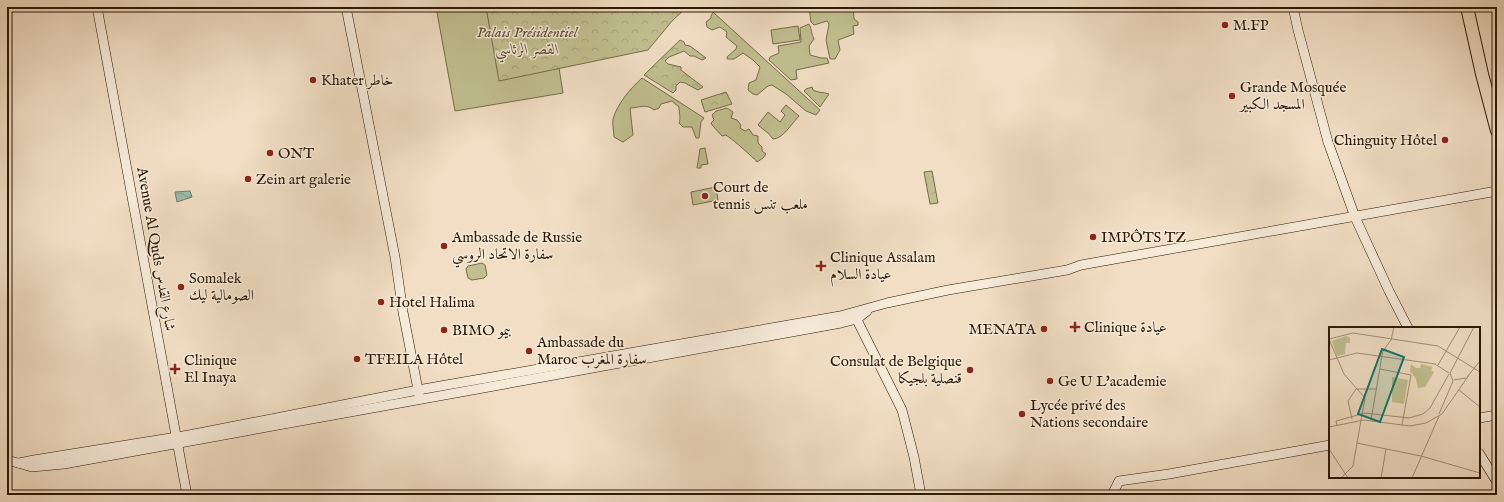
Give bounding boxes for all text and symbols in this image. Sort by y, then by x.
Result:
place label: M.FP [1233,16,1269,35]
marker: M.FP [1220,20,1230,30]
park label: Palais Présidentiel القصر الرئاسي [477,23,579,63]
place label: Khater خاطر [321,71,393,90]
marker: Khater خاطر [308,75,318,85]
place label: Grande Mosquée المسجد الكبير [1238,78,1346,114]
marker: Grande Mosquée المسجد الكبير [1227,91,1237,101]
place label: Chinguity Hôtel [1334,131,1438,150]
marker: Chinguity Hôtel [1440,135,1450,145]
place label: ONT [278,144,314,163]
marker: ONT [265,148,275,158]
street label: Avenue Al Quds شارع القدس [129,165,180,333]
place label: Zein art galerie [256,170,351,189]
marker: Zein art galerie [243,174,253,184]
place label: Court de tennis ملعب تنس [713,178,808,214]
marker: Court de tennis ملعب تنس [700,191,710,201]
place label: Ambassade de Russie سفارة الاتحاد الروسي [451,228,582,268]
place label: IMPÔTS TZ [1101,228,1186,247]
marker: IMPÔTS TZ [1088,232,1098,242]
marker: Ambassade de Russie سفارة الاتحاد الروسي [439,241,449,251]
place label: Clinique Assalam عيادة السلام [830,248,936,287]
marker: Clinique Assalam عيادة السلام [815,260,827,272]
place label: Somalek الصومالية ليك [189,269,254,305]
marker: Somalek الصومالية ليك [176,282,186,292]
place label: Hotel Halima [389,293,475,312]
marker: Hotel Halima [376,297,386,307]
place label: Clinique عيادة [1084,318,1167,337]
place label: MENATA [968,320,1037,339]
place label: BIMO بيمو [452,321,511,340]
marker: Clinique عيادة [1069,321,1081,333]
marker: MENATA [1039,324,1049,334]
marker: BIMO بيمو [439,325,449,335]
inset map [1329,327,1480,478]
place label: Ambassade du Maroc سفارة المغرب [536,333,646,369]
marker: Ambassade du Maroc سفارة المغرب [524,346,534,356]
place label: TFEILA Hôtel [365,350,464,369]
place label: Clinique El Inaya [184,351,237,387]
place label: Consulat de Belgique قنصلية بلجيكا [830,352,962,388]
marker: TFEILA Hôtel [352,354,362,364]
marker: Clinique El Inaya [169,363,181,375]
marker: Consulat de Belgique قنصلية بلجيكا [965,365,975,375]
place label: Ge U L'academie [1058,372,1167,391]
marker: Ge U L'academie [1045,376,1055,386]
place label: Lycée privé des Nations secondaire [1030,396,1148,432]
marker: Lycée privé des Nations secondaire [1017,409,1027,419]

